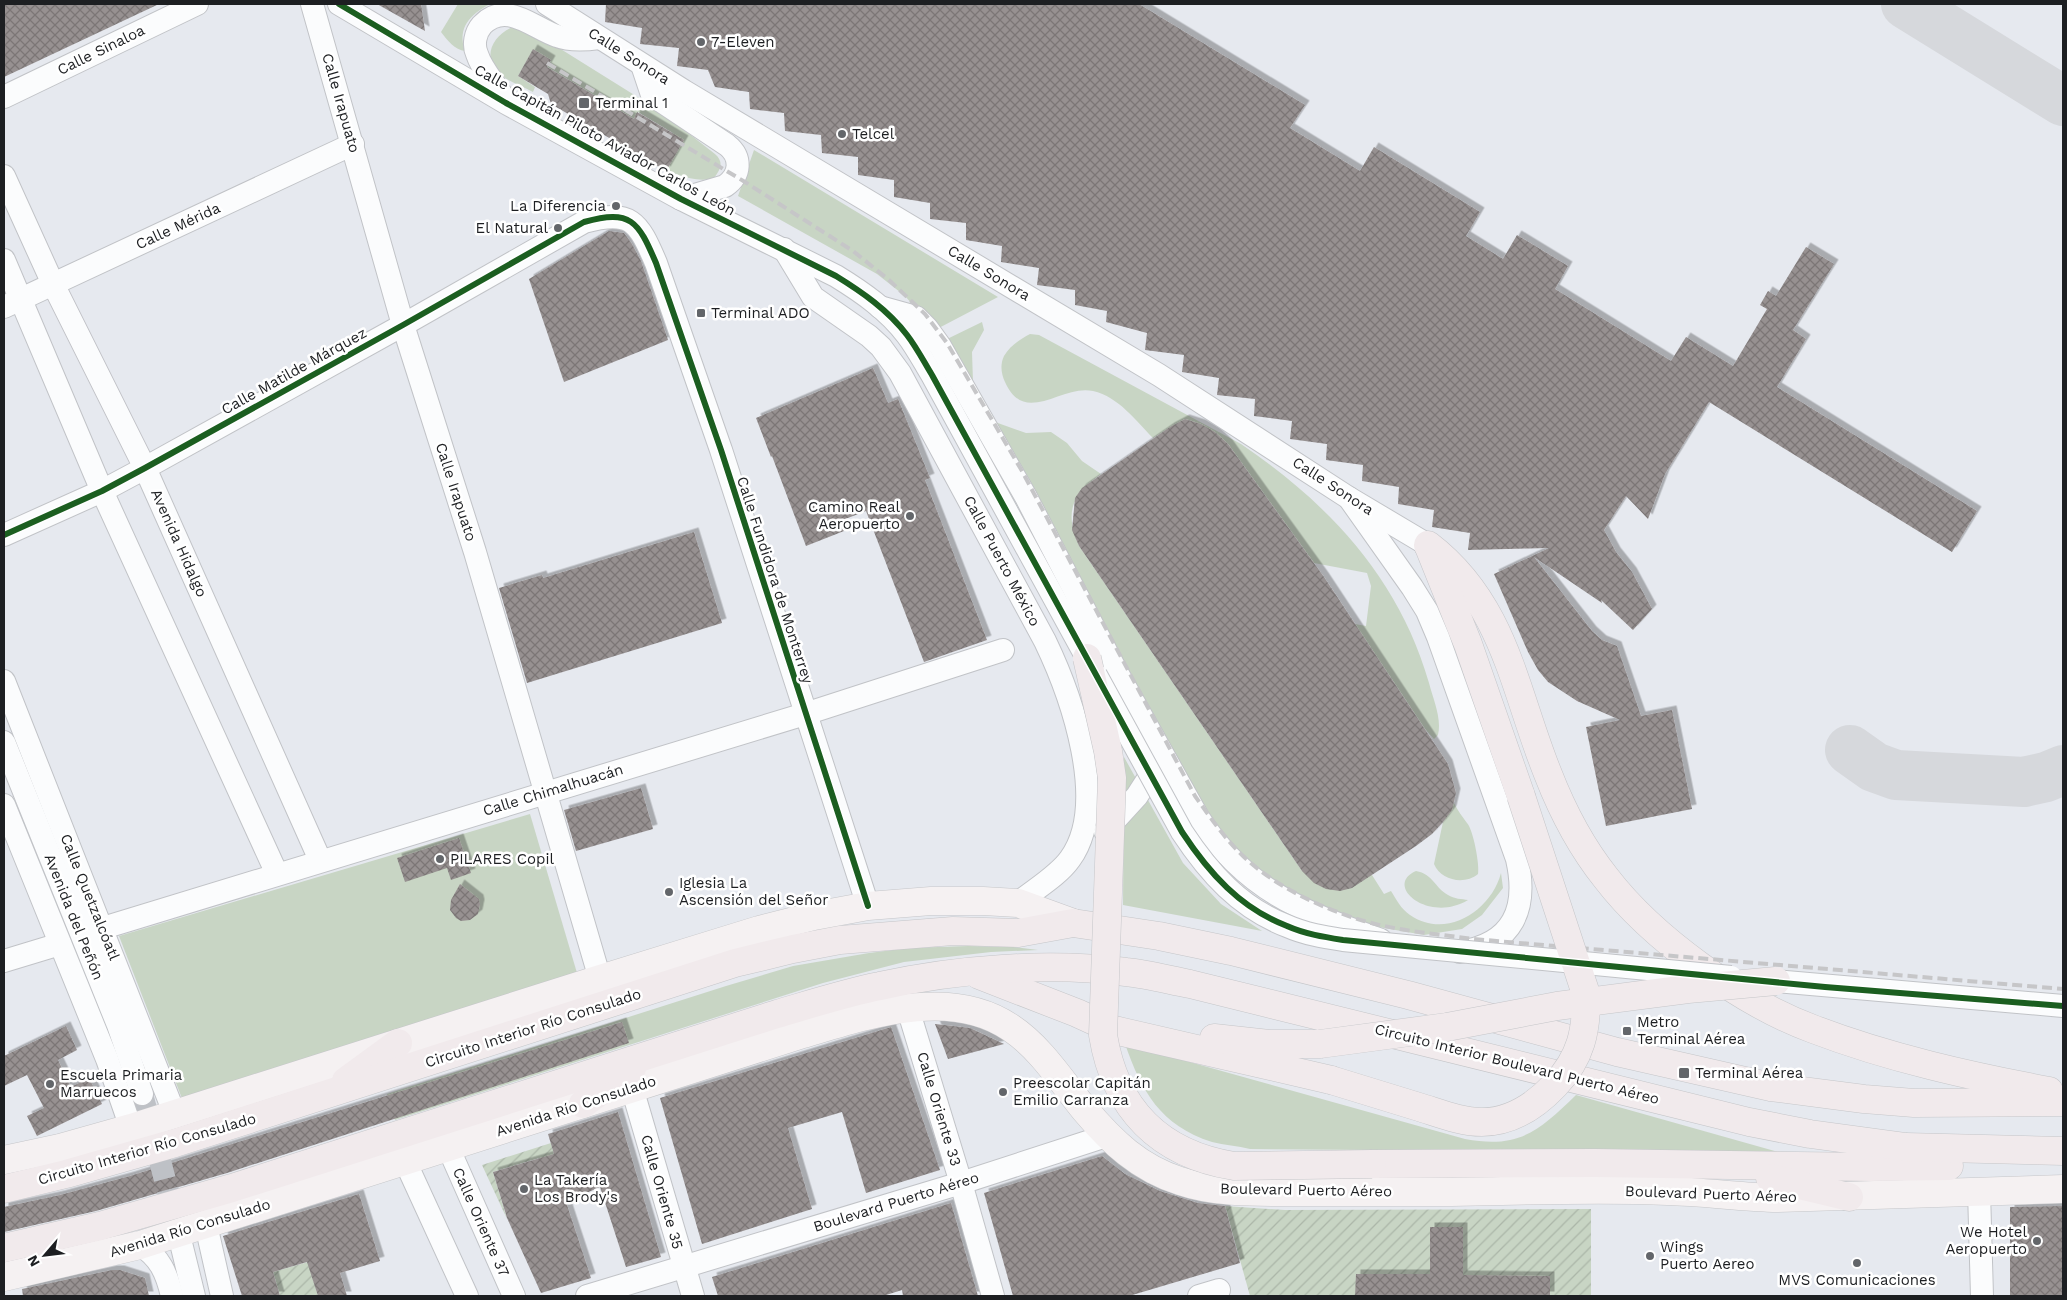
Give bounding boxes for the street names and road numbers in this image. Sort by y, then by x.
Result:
street label: Calle Sinaloa [54,21,148,79]
street label: Calle Sonora [585,24,674,89]
street label: Calle Irapuato [318,51,364,155]
street label: Calle Capitán Piloto Aviador Carlos León [471,60,739,220]
street label: Calle Mérida [133,198,224,253]
street label: Calle Sonora [944,241,1034,305]
street label: Calle Matilde Márquez [218,324,370,418]
street label: Calle Irapuato [432,440,480,544]
street label: Calle Sonora [1289,453,1377,519]
street label: Calle Fundidora de Monterrey [733,474,817,686]
street label: Avenida Hidalgo [147,486,211,600]
street label: Calle Puerto México [960,493,1044,629]
street label: Calle Chimalhuacán [481,760,625,820]
street label: Calle Quetzalcóatl [56,831,124,963]
street label: Avenida del Peñón [41,851,107,983]
street label: Circuito Interior Río Consulado [423,985,643,1071]
street label: Circuito Interior Boulevard Puerto Aéreo [1373,1020,1661,1108]
street label: Calle Oriente 33 [913,1050,965,1168]
street label: Avenida Río Consulado [494,1072,658,1140]
street label: Circuito Interior Río Consulado [36,1109,258,1189]
street label: Calle Oriente 35 [637,1133,687,1251]
street label: Calle Oriente 37 [449,1165,513,1279]
street label: Boulevard Puerto Aéreo [811,1168,981,1236]
street label: Boulevard Puerto Aéreo [1220,1179,1392,1201]
street label: Boulevard Puerto Aéreo [1625,1182,1797,1206]
street label: Avenida Río Consulado [108,1195,272,1261]

